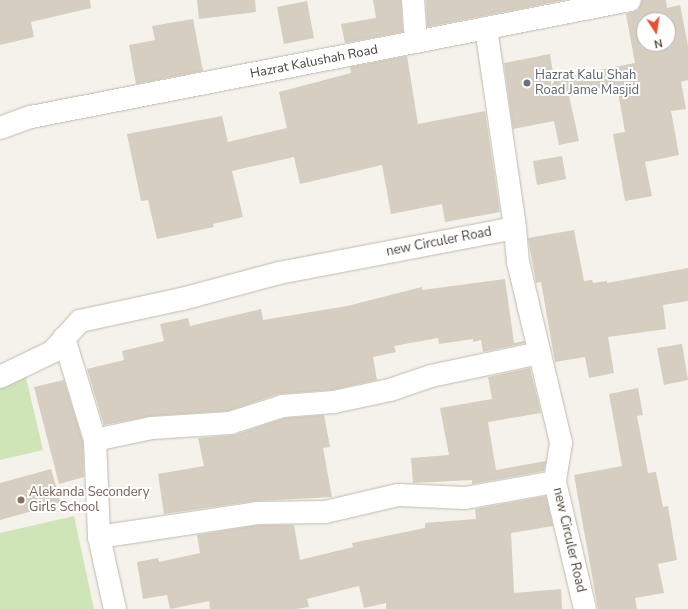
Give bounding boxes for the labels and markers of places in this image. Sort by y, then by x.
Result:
place label: Hazrat Kalu Shah Road Jame Masjid [535,68,639,99]
marker: Hazrat Kalu Shah Road Jame Masjid [522,78,532,88]
place label: Alekanda Secondery Girls School [29,485,149,516]
marker: Alekanda Secondery Girls School [16,495,26,505]

